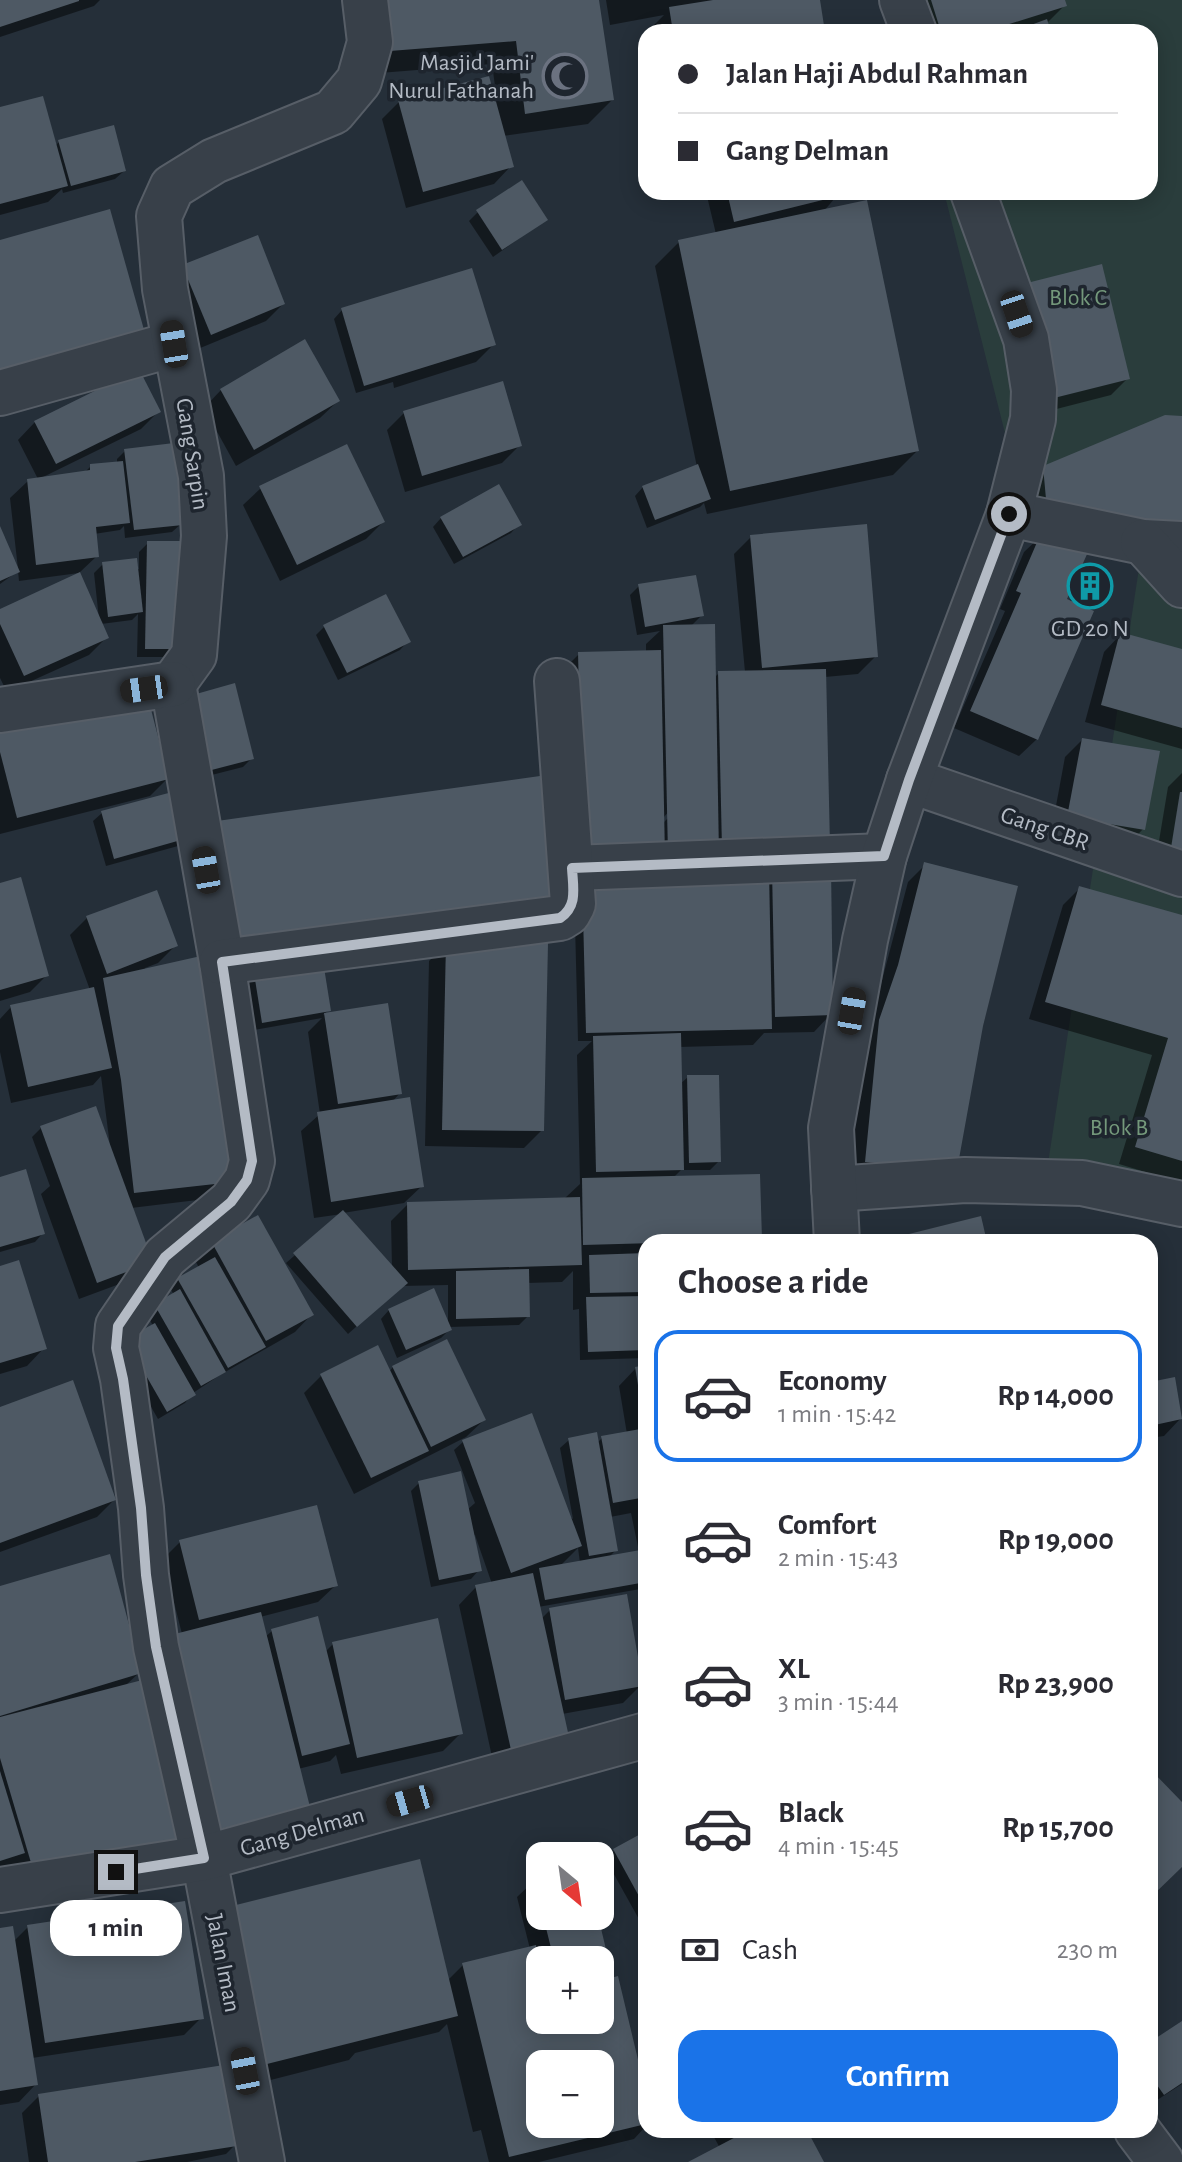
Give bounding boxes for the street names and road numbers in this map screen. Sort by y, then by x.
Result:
street label: Gang Sarpin [171,397,213,512]
street label: Gang CBR [997,803,1092,855]
street label: Gang Delman [237,1803,367,1861]
street label: Jalan Iman [202,1912,244,2014]

